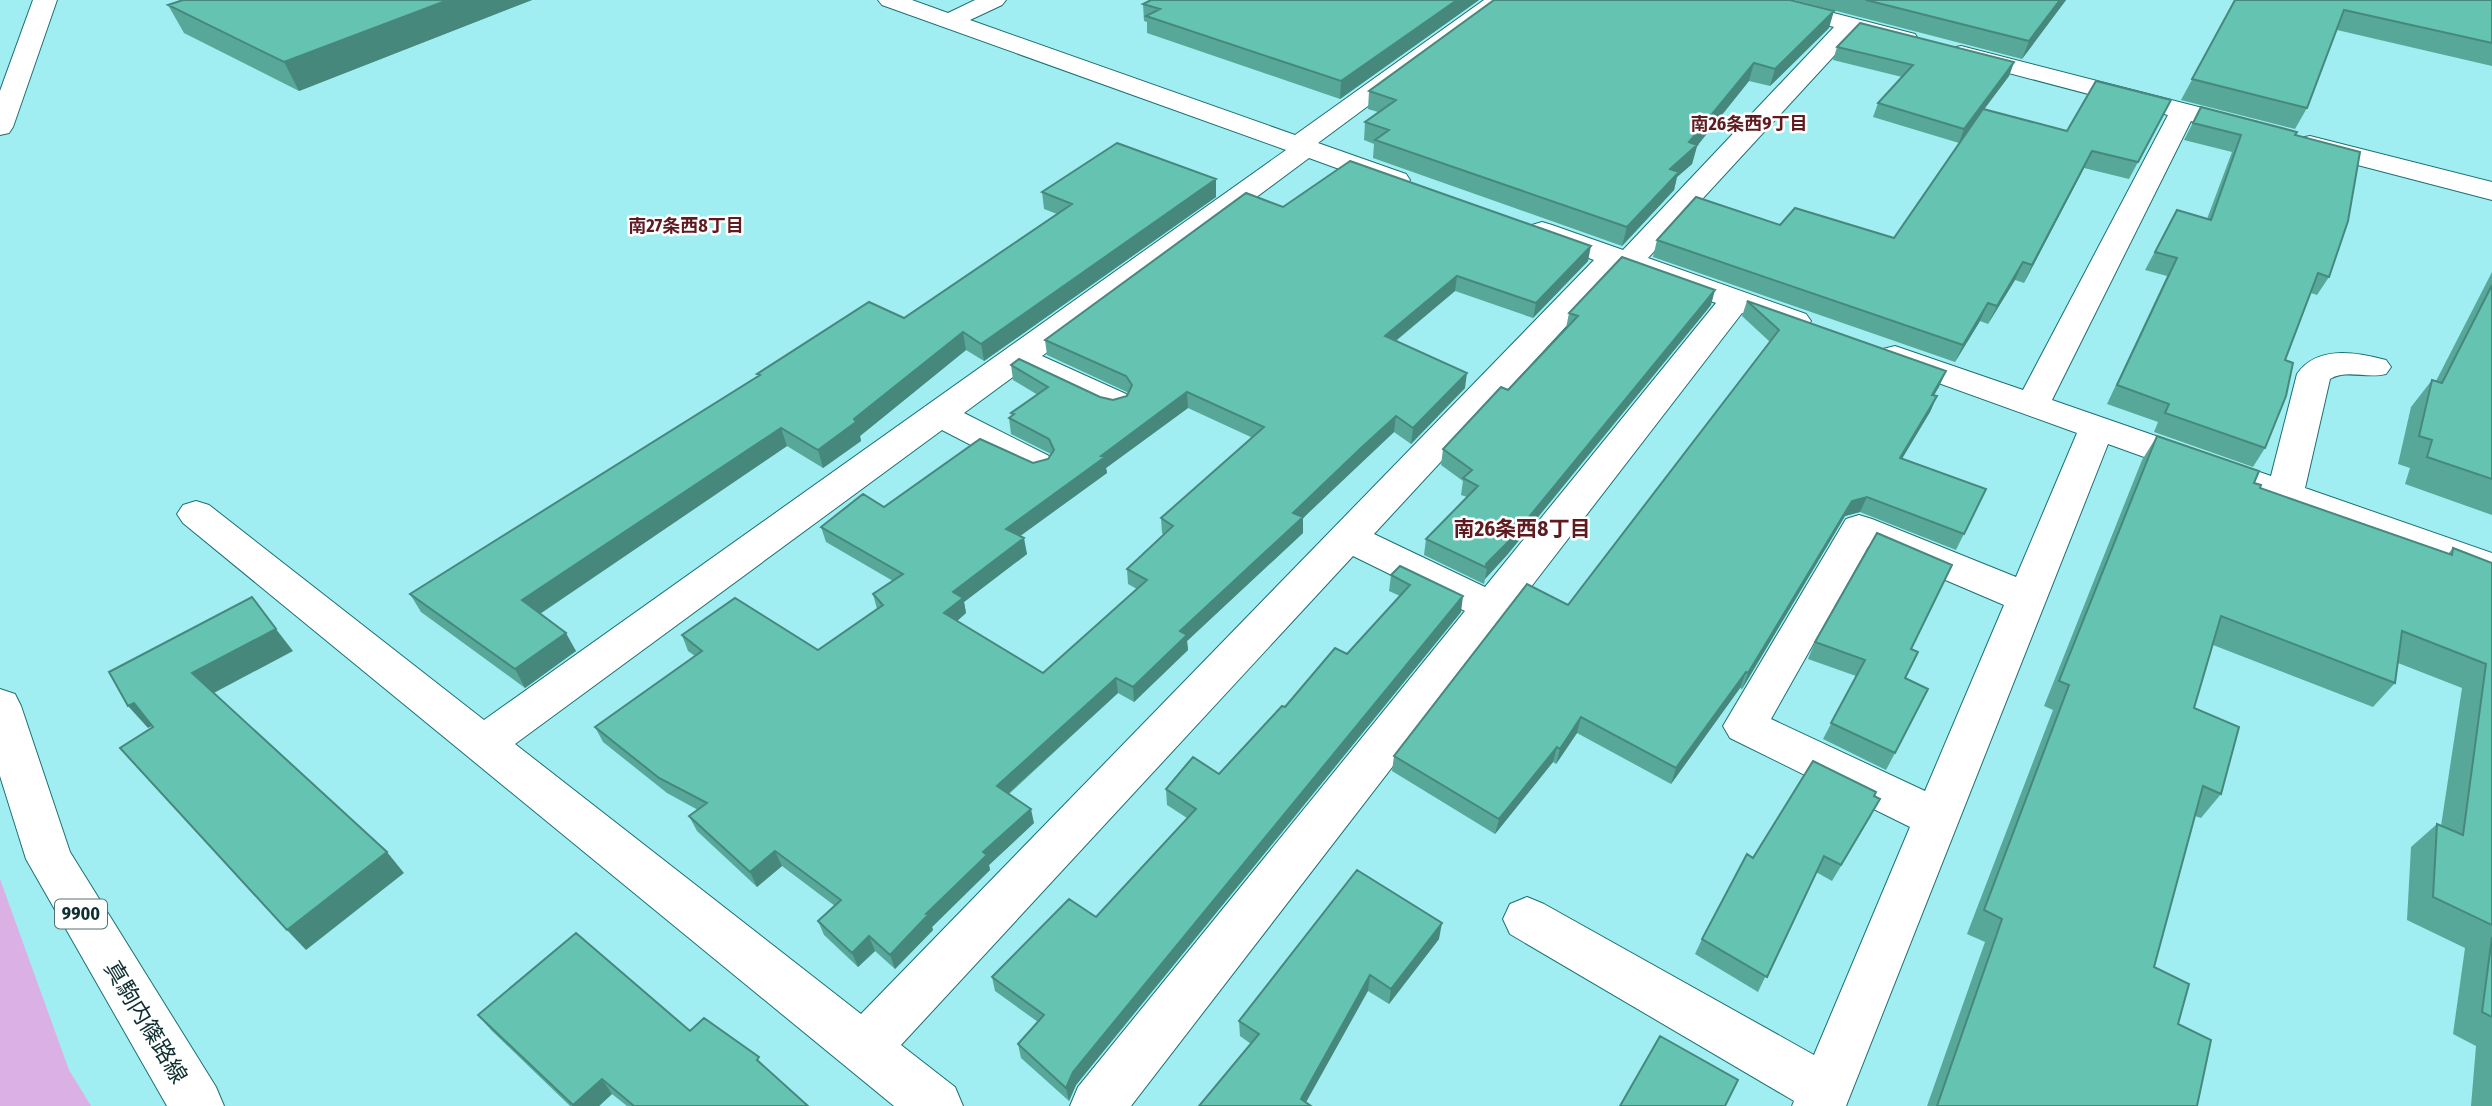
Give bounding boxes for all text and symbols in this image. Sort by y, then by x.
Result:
district label: 南26条西9丁目 [1690,113,1808,135]
district label: 南27条西8丁目 [628,215,744,237]
district label: 南26条西8丁目 [1454,516,1590,542]
road number: 9900 [55,900,107,929]
street label: 真駒内篠路線 [98,956,194,1088]

